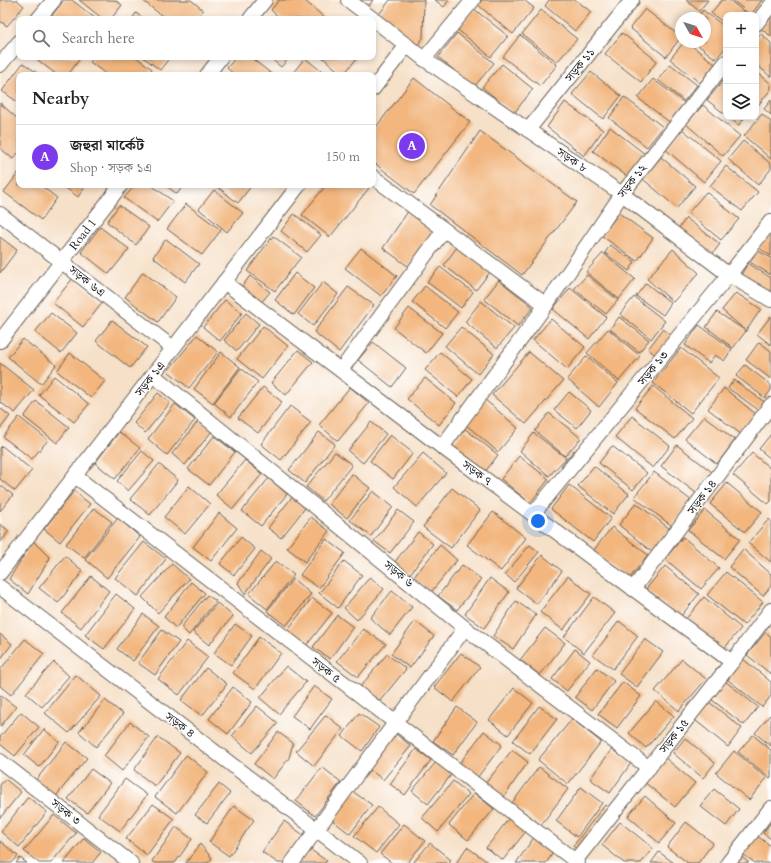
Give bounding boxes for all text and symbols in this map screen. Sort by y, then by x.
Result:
north arrow [675,12,711,48]
map controls [723,12,759,120]
button: + [723,12,759,48]
search box [16,16,376,60]
icon: search [30,27,52,49]
text: Search here [62,28,135,48]
street label: সড়ক ১১ [561,45,598,86]
button: − [723,48,759,84]
button: layers [723,84,759,120]
text: Nearby [32,87,89,110]
pin: A [399,131,425,161]
text: জহুরা মার্কেট [70,135,144,155]
street label: সড়ক ৮ [553,143,590,176]
text: A [40,148,50,166]
text: 150 m [326,148,360,166]
text: Shop · সড়ক ১এ [70,159,152,177]
street label: সড়ক ১২ [613,160,651,202]
street label: Road 1 [65,215,100,253]
street label: সড়ক ৬এ [65,261,109,300]
street label: সড়ক ১৩ [633,347,672,390]
street label: সড়ক ১এ [131,358,169,401]
street label: সড়ক ৭ [458,456,495,489]
street label: সড়ক ১৪ [683,476,720,518]
your location [528,511,548,531]
street label: সড়ক ৬ [380,556,417,591]
street label: সড়ক ৫ [307,653,344,687]
street label: সড়ক ৪ [161,708,198,741]
street label: সড়ক ১৫ [655,715,693,757]
street label: সড়ক ৩ [47,795,84,829]

